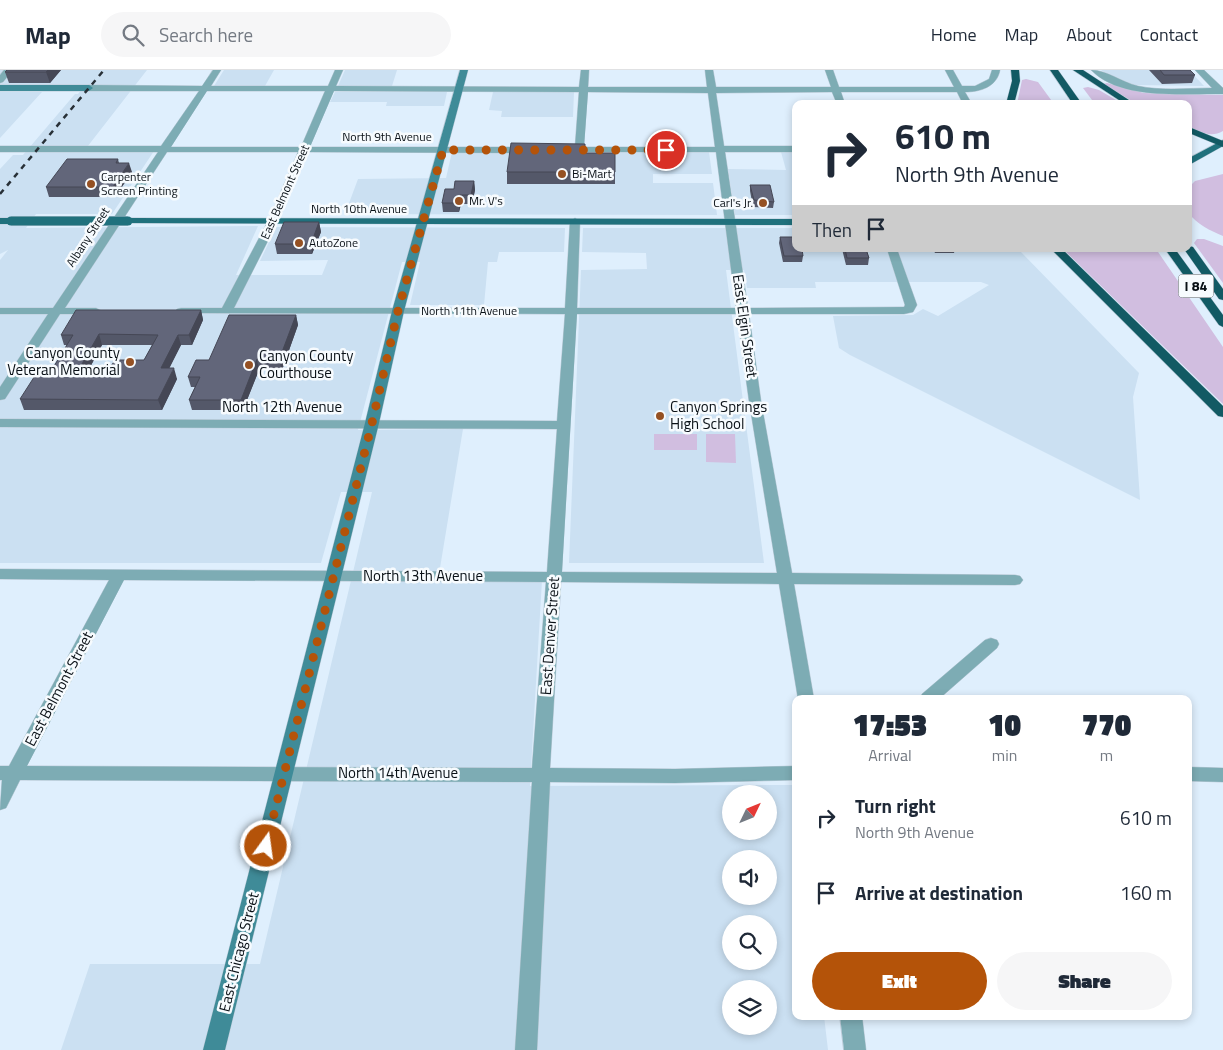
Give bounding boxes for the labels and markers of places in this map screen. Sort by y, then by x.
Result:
pin [645,129,687,171]
place label: Bi-Mart [572,164,613,183]
place label: Carpenter Screen Printing [101,167,178,200]
marker: Bi-Mart [556,168,568,180]
marker: Carpenter Screen Printing [85,178,97,190]
place label: Mr. V's [469,191,503,210]
place label: Carl's Jr. [713,193,753,212]
marker: Mr. V's [453,195,465,207]
marker: Carl's Jr. [757,197,769,209]
place label: AutoZone [309,233,358,252]
marker: AutoZone [293,237,305,249]
place label: Canyon County Veteran Memorial [7,341,120,381]
place label: Canyon County Courthouse [259,344,353,384]
marker: Canyon County Veteran Memorial [124,356,136,368]
marker: Canyon County Courthouse [243,359,255,371]
place label: Canyon Springs High School [670,395,767,435]
marker: Canyon Springs High School [654,410,666,422]

